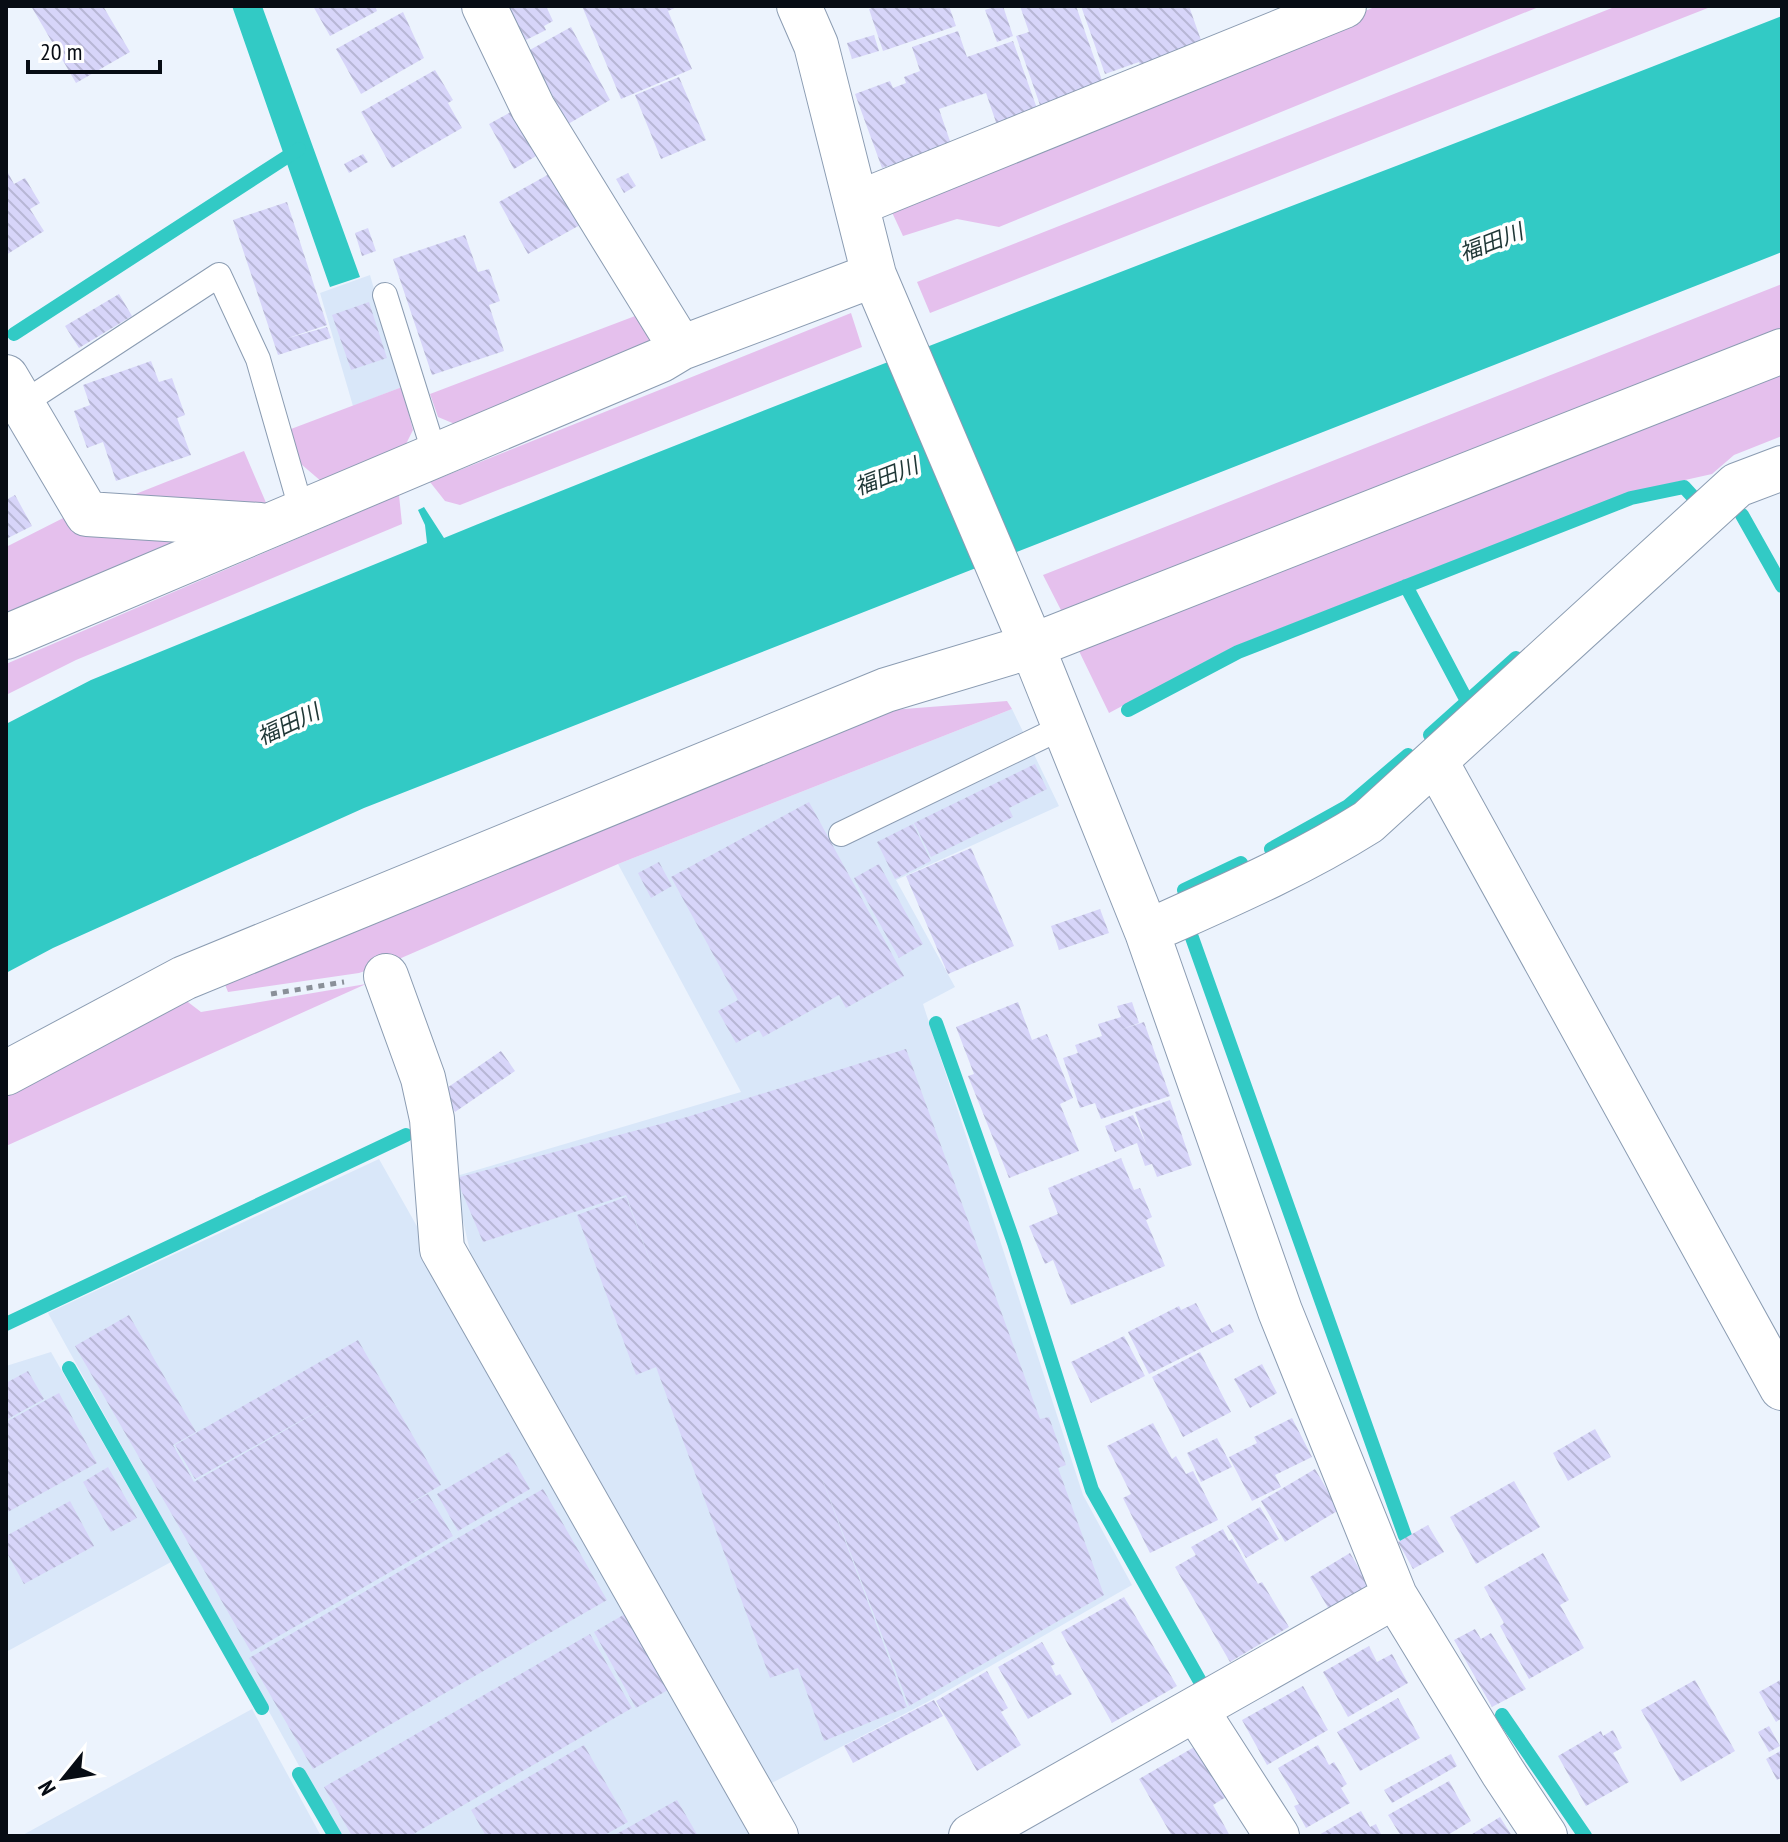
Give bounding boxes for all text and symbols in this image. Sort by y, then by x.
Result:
scale bar [28,24,160,74]
text: 20 m [40,36,82,67]
water label: 福田川 [1455,216,1529,267]
water label: 福田川 [850,450,924,501]
water label: 福田川 [252,697,326,751]
north arrow [24,1738,104,1818]
text: N [32,1776,62,1800]

